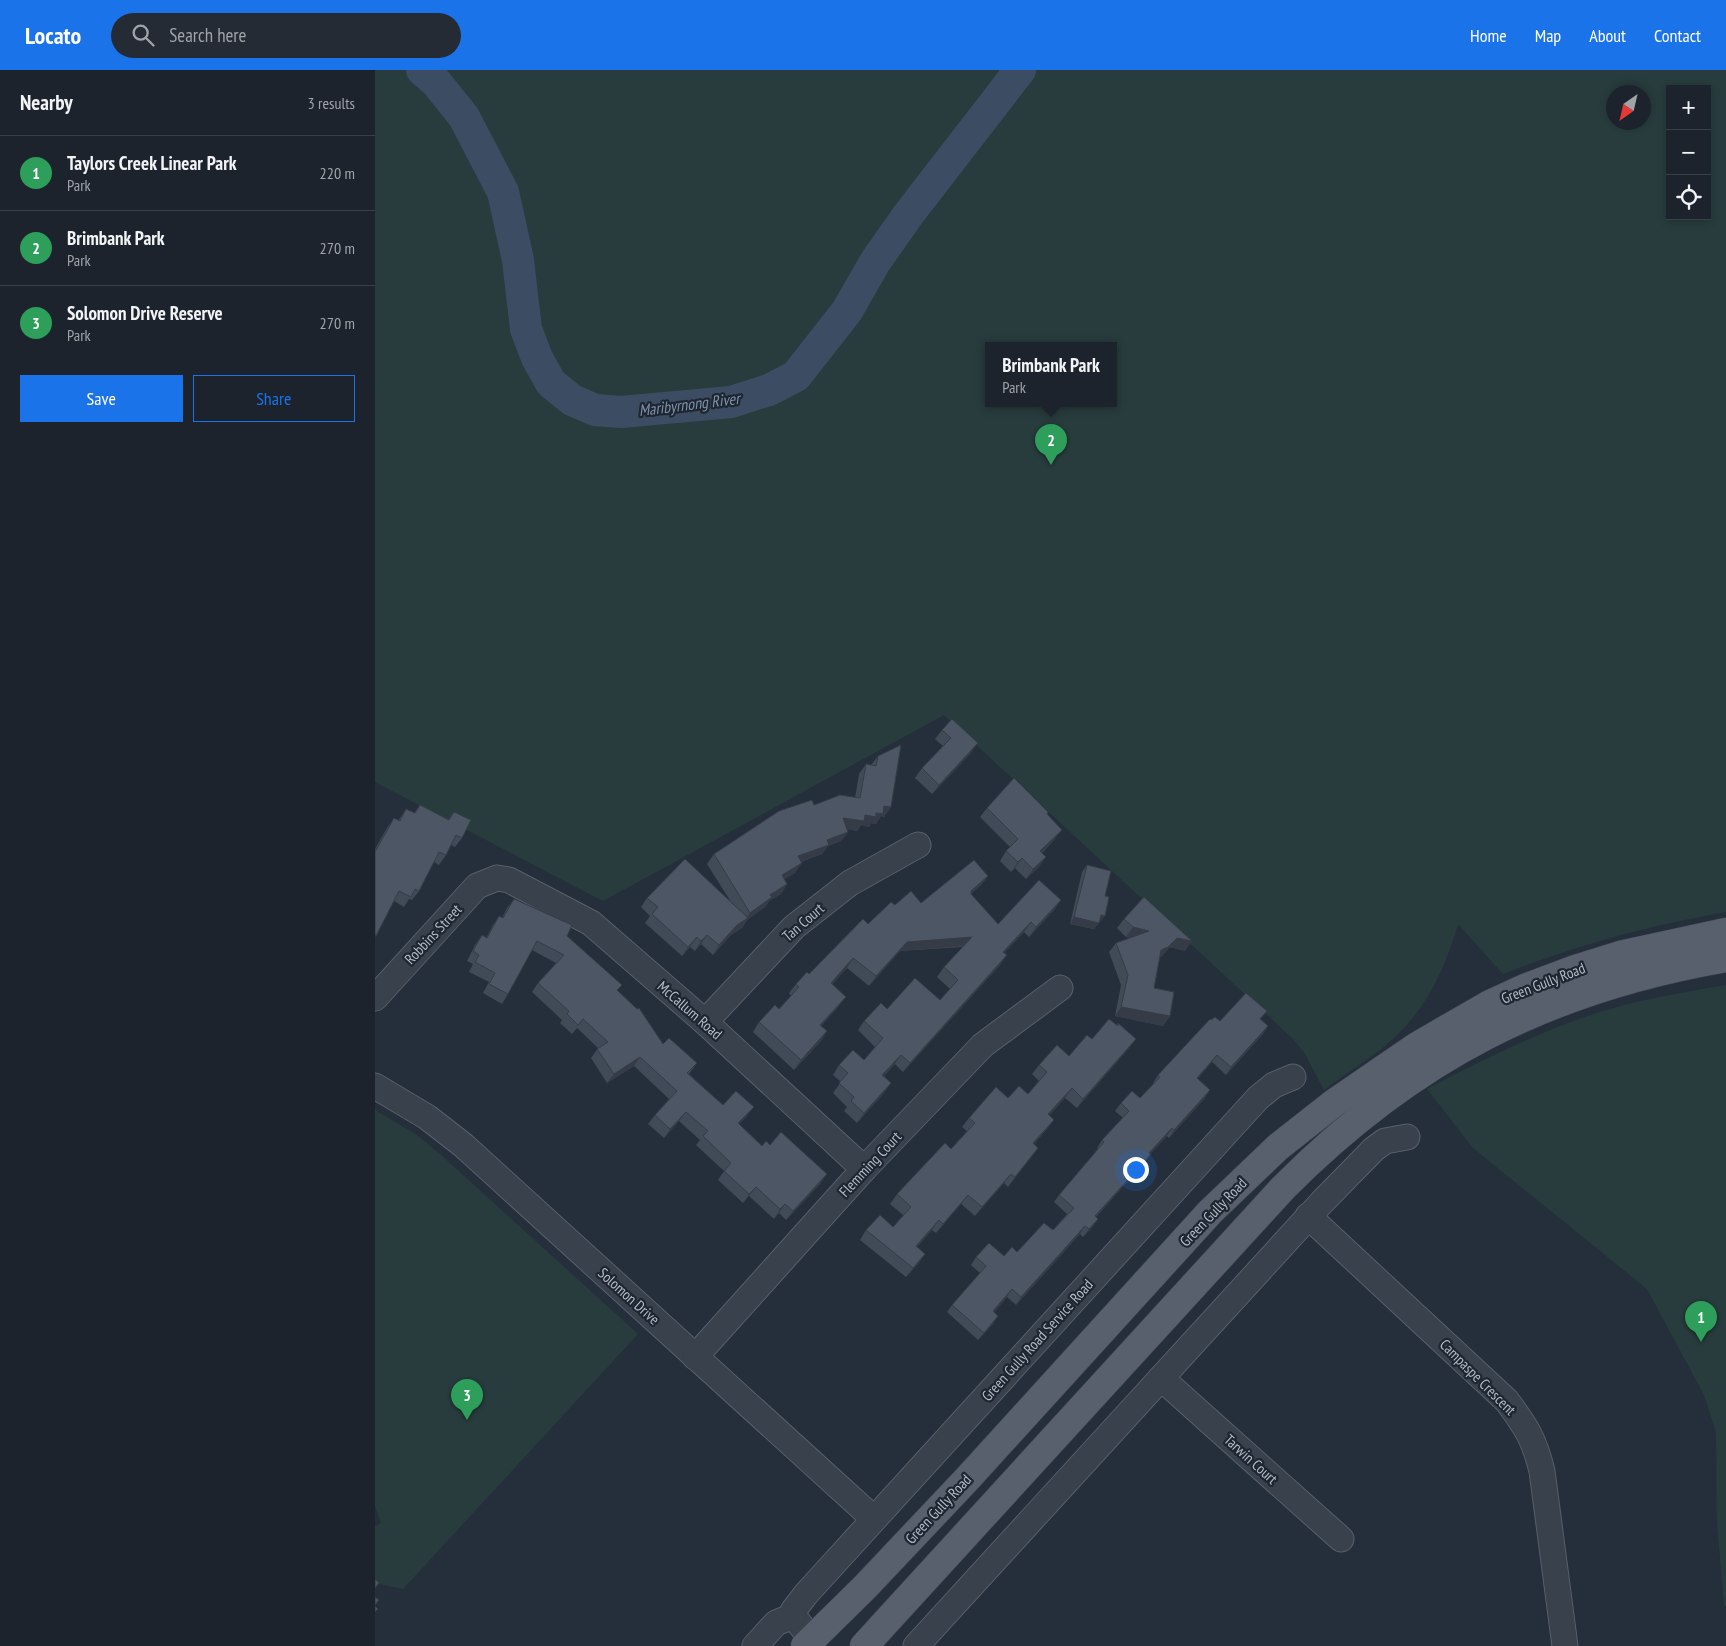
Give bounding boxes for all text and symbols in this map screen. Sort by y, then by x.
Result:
search box [111,13,461,58]
text: Locato [25,20,81,51]
icon: search [129,21,157,49]
text: Search here [169,23,246,47]
text: Home [1470,24,1507,47]
text: Map [1535,24,1561,47]
text: About [1589,24,1626,47]
text: Contact [1654,24,1701,47]
north arrow [1606,85,1651,130]
map controls [1666,85,1711,220]
button: + [1666,85,1711,130]
text: Nearby [20,89,73,116]
text: 3 results [308,93,355,113]
button: − [1666,130,1711,175]
text: Taylors Creek Linear Park [67,151,237,175]
text: 1 [32,163,40,183]
text: 220 m [320,163,355,183]
text: Park [67,175,91,195]
button: locate [1666,175,1711,220]
text: Brimbank Park [67,226,165,250]
text: 2 [32,238,40,258]
text: 270 m [320,238,355,258]
text: Park [67,250,91,270]
text: Solomon Drive Reserve [67,301,223,325]
text: 3 [32,313,40,333]
text: 270 m [320,313,355,333]
text: Park [67,325,91,345]
popup [985,342,1117,407]
text: Brimbank Park [1002,353,1100,377]
button: Save [20,375,183,422]
button: Share [193,375,355,422]
text: Park [1002,377,1026,397]
water label: Maribyrnong River [638,388,743,420]
pin: 2 [1035,424,1067,465]
street label: Tan Court [778,899,828,945]
street label: Robbins Street [400,900,466,968]
street label: Green Gully Road [1498,958,1588,1008]
street label: McCallum Road [654,977,726,1043]
street label: Flemming Court [835,1127,905,1201]
your location [1123,1157,1149,1183]
street label: Green Gully Road [1175,1174,1251,1250]
street label: Solomon Drive [594,1263,664,1329]
street label: Green Gully Road Service Road [977,1275,1097,1405]
pin: 1 [1685,1301,1717,1342]
street label: Campaspe Crescent [1436,1335,1520,1419]
pin: 3 [451,1379,483,1420]
street label: Tarwin Court [1220,1430,1282,1488]
street label: Green Gully Road [901,1470,975,1548]

